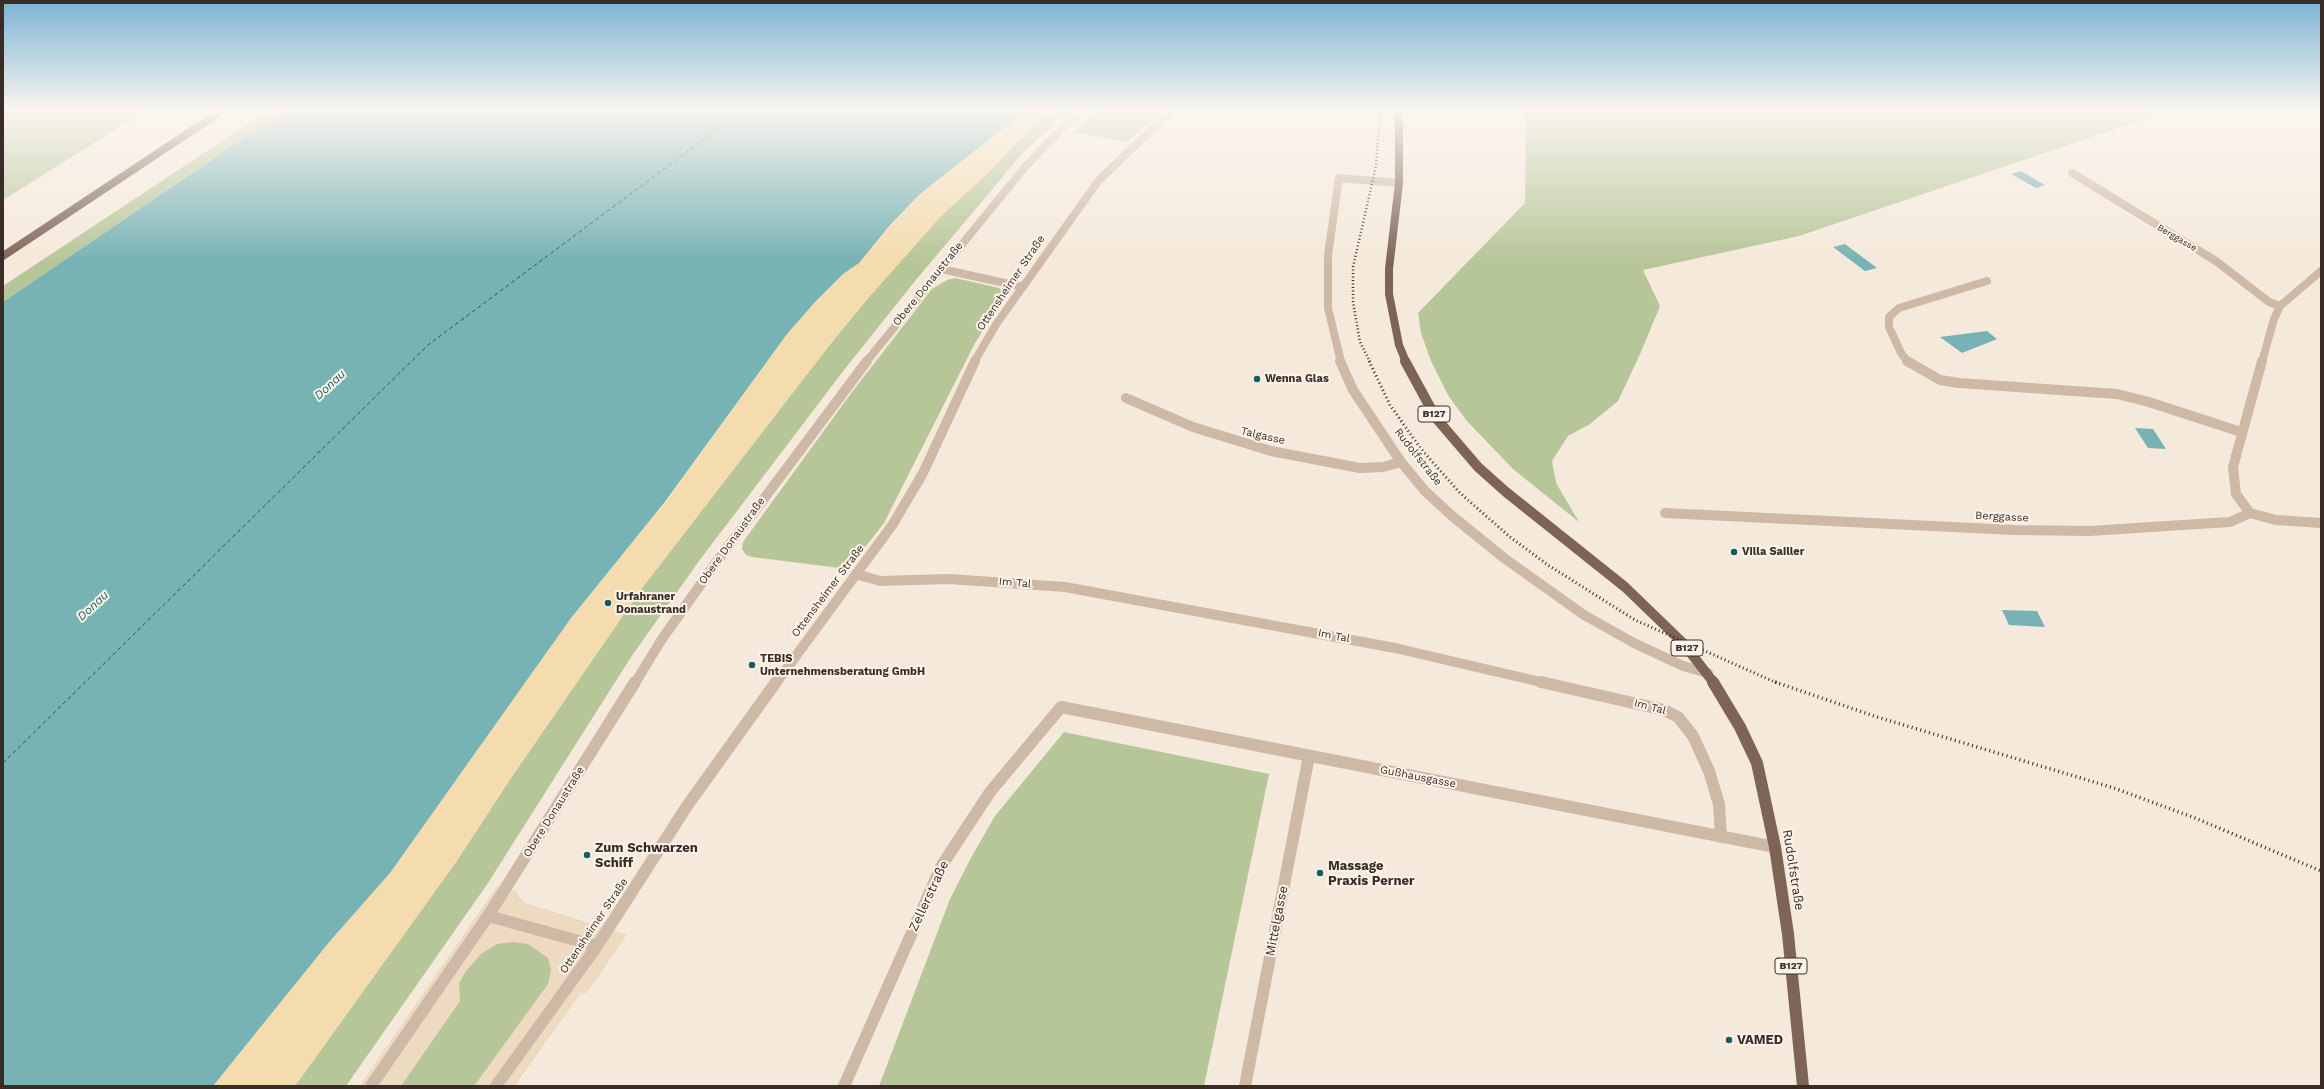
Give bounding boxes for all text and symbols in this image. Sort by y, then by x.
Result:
street label: Berggasse [2155,222,2199,254]
street label: Ottensheimer Straße [974,233,1048,333]
street label: Obere Donaustraße [890,239,966,329]
water label: Donau [311,367,349,403]
place label: Wenna Glas [1265,372,1329,386]
marker: Wenna Glas [1252,374,1262,384]
road number: B127 [1418,406,1450,422]
street label: Talgasse [1240,424,1286,448]
street label: Rudolfstraße [1391,426,1445,488]
street label: Obere Donaustraße [696,495,768,587]
street label: Berggasse [1975,509,2029,525]
street label: Ottensheimer Straße [789,542,867,640]
place label: Villa Sailler [1742,545,1804,559]
marker: Villa Sailler [1729,547,1739,557]
street label: Im Tal [998,575,1032,591]
water label: Donau [74,588,112,624]
place label: Urfahraner Donaustrand [616,590,686,616]
marker: Urfahraner Donaustrand [603,598,613,608]
street label: Im Tal [1317,626,1351,646]
road number: B127 [1671,640,1703,656]
place label: TEBIS Unternehmensberatung GmbH [760,652,925,678]
marker: TEBIS Unternehmensberatung GmbH [747,660,757,670]
street label: Im Tal [1633,696,1667,718]
street label: Gußhausgasse [1379,763,1457,791]
street label: Obere Donaustraße [521,764,587,860]
street label: Rudolfstraße [1779,828,1807,912]
place label: Zum Schwarzen Schiff [595,840,698,871]
marker: Zum Schwarzen Schiff [582,850,592,860]
street label: Zellerstraße [906,858,952,934]
place label: Massage Praxis Perner [1328,858,1415,889]
marker: Massage Praxis Perner [1315,868,1325,878]
street label: Ottensheimer Straße [557,876,631,976]
street label: Mittelgasse [1263,884,1291,958]
road number: B127 [1775,958,1807,974]
place label: VAMED [1737,1032,1783,1048]
marker: VAMED [1724,1035,1734,1045]

